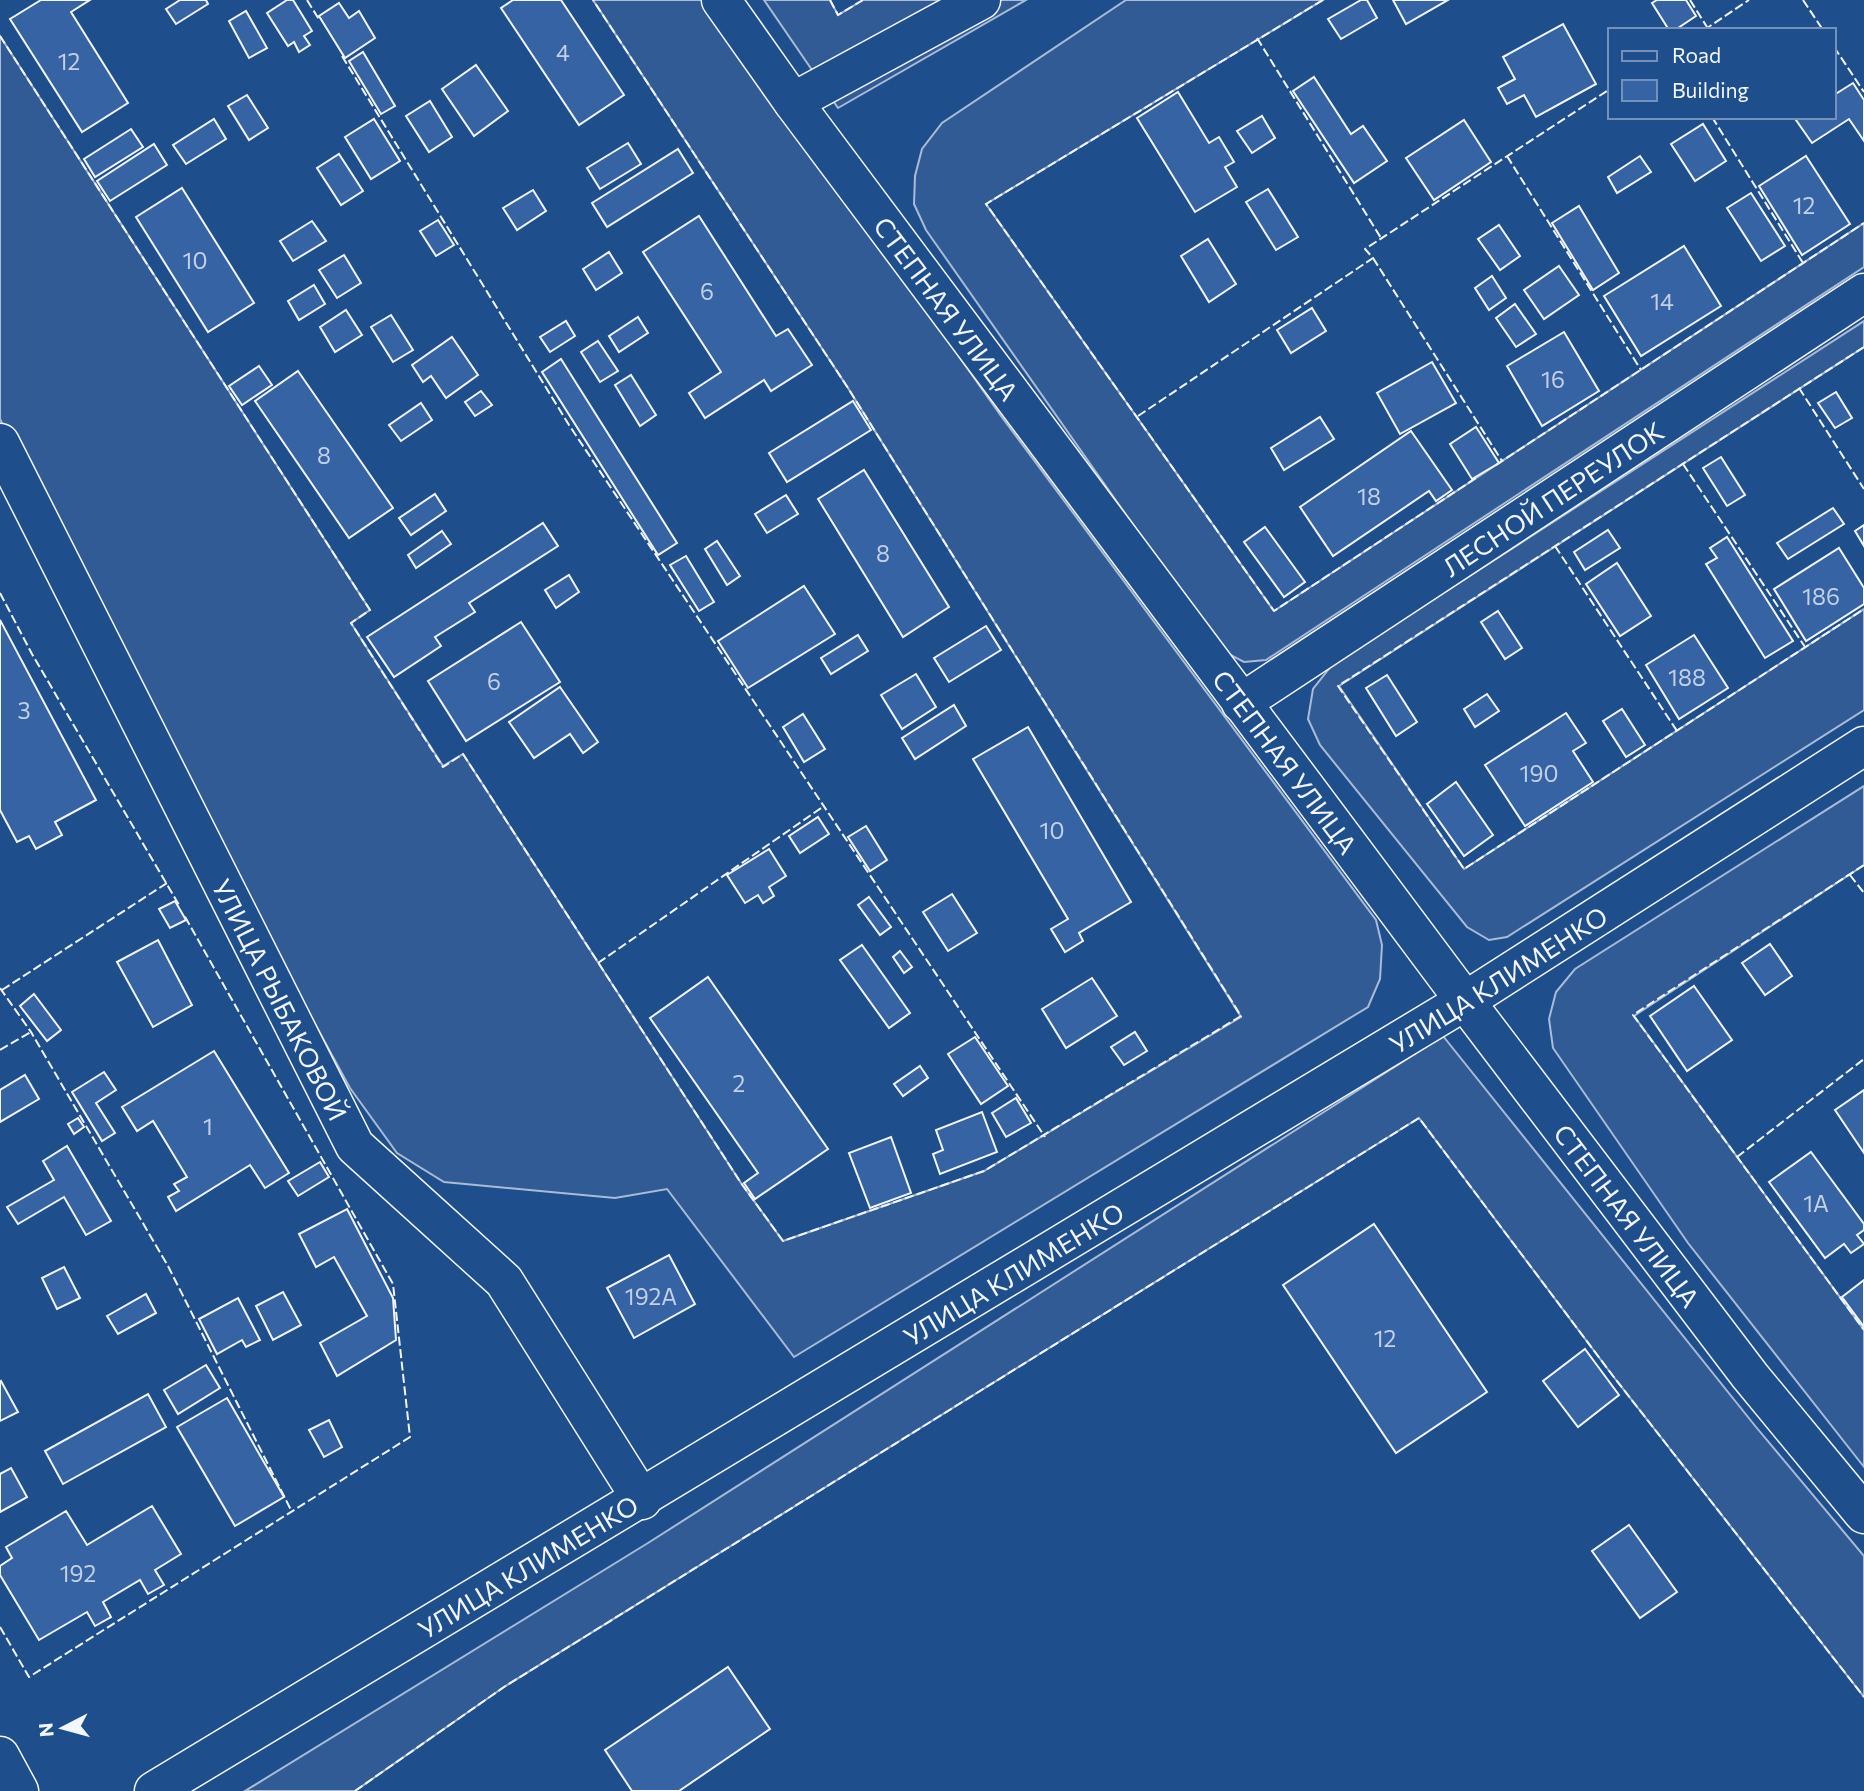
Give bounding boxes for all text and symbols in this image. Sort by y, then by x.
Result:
legend [1608,28,1836,119]
house number: 4 [556,38,570,66]
text: Road [1672,42,1721,67]
house number: 12 [58,47,80,75]
text: Building [1672,77,1749,102]
house number: 12 [1793,191,1815,219]
street label: СТЕПНАЯ УЛИЦА [868,210,1026,406]
house number: 10 [183,246,207,274]
house number: 6 [700,277,714,305]
house number: 14 [1650,287,1674,315]
house number: 16 [1541,365,1565,393]
street label: ЛЕСНОЙ ПЕРЕУЛОК [1436,414,1669,582]
house number: 8 [317,441,331,469]
house number: 18 [1357,482,1381,510]
house number: 8 [876,539,890,567]
house number: 186 [1802,582,1840,610]
street label: СТЕПНАЯ УЛИЦА [1207,663,1365,859]
house number: 188 [1668,663,1706,691]
house number: 6 [487,667,501,695]
house number: 3 [17,696,31,724]
house number: 190 [1520,759,1558,787]
house number: 10 [1040,816,1064,844]
street label: УЛИЦА РЫБАКОВОЙ [207,873,355,1125]
street label: УЛИЦА КЛИМЕНКО [1383,899,1612,1059]
house number: 2 [733,1069,745,1097]
house number: 1 [203,1112,213,1140]
street label: СТЕПНАЯ УЛИЦА [1548,1117,1707,1312]
house number: 1А [1803,1189,1829,1217]
street label: УЛИЦА КЛИМЕНКО [897,1195,1129,1351]
house number: 192А [625,1282,677,1310]
house number: 12 [1374,1324,1396,1352]
street label: УЛИЦА КЛИМЕНКО [412,1488,643,1644]
house number: 192 [60,1559,96,1587]
north arrow [28,1693,98,1763]
text: N [33,1722,58,1738]

